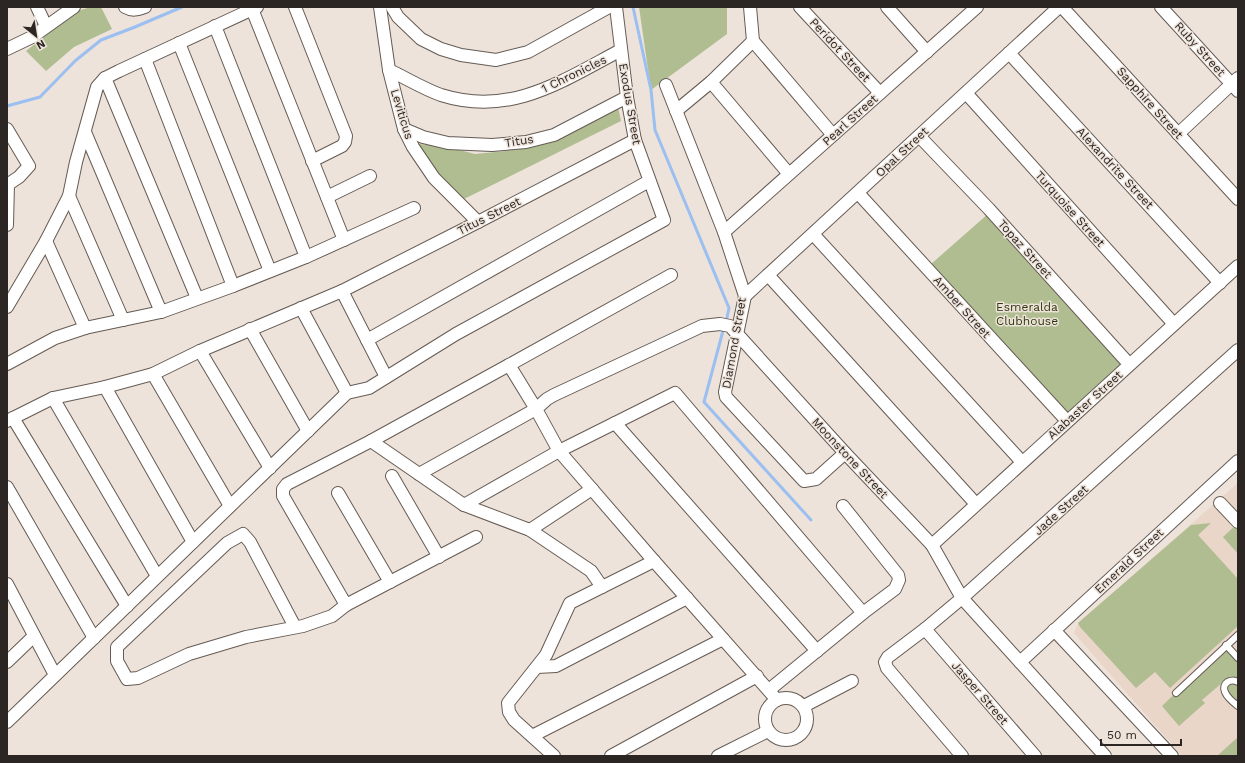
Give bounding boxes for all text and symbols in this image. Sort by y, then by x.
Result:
street label: Peridot Street [807,15,873,85]
north arrow [16,16,56,56]
street label: Ruby Street [1172,19,1228,79]
text: N [34,37,48,52]
street label: 1 Chronicles [539,52,609,96]
street label: Exodus Street [616,62,644,146]
street label: Sapphire Street [1114,64,1186,142]
street label: Leviticus [388,87,416,141]
street label: Pearl Street [820,92,880,148]
street label: Opal Street [873,124,931,180]
street label: Alexandrite Street [1074,124,1156,212]
street label: Titus [504,132,534,150]
street label: Turquoise Street [1032,168,1108,250]
street label: Titus Street [455,194,523,238]
street label: Topaz Street [995,217,1055,281]
street label: Amber Street [930,273,994,341]
street label: Diamond Street [719,296,749,390]
park label: Esmeralda Clubhouse [996,300,1058,328]
street label: Alabaster Street [1045,368,1125,442]
street label: Moonstone Street [809,415,891,501]
street label: Jade Street [1031,482,1091,538]
street label: Emerald Street [1092,526,1166,596]
street label: Jasper Street [949,659,1011,727]
scale bar [1101,721,1181,747]
text: 50 m [1107,728,1137,742]

